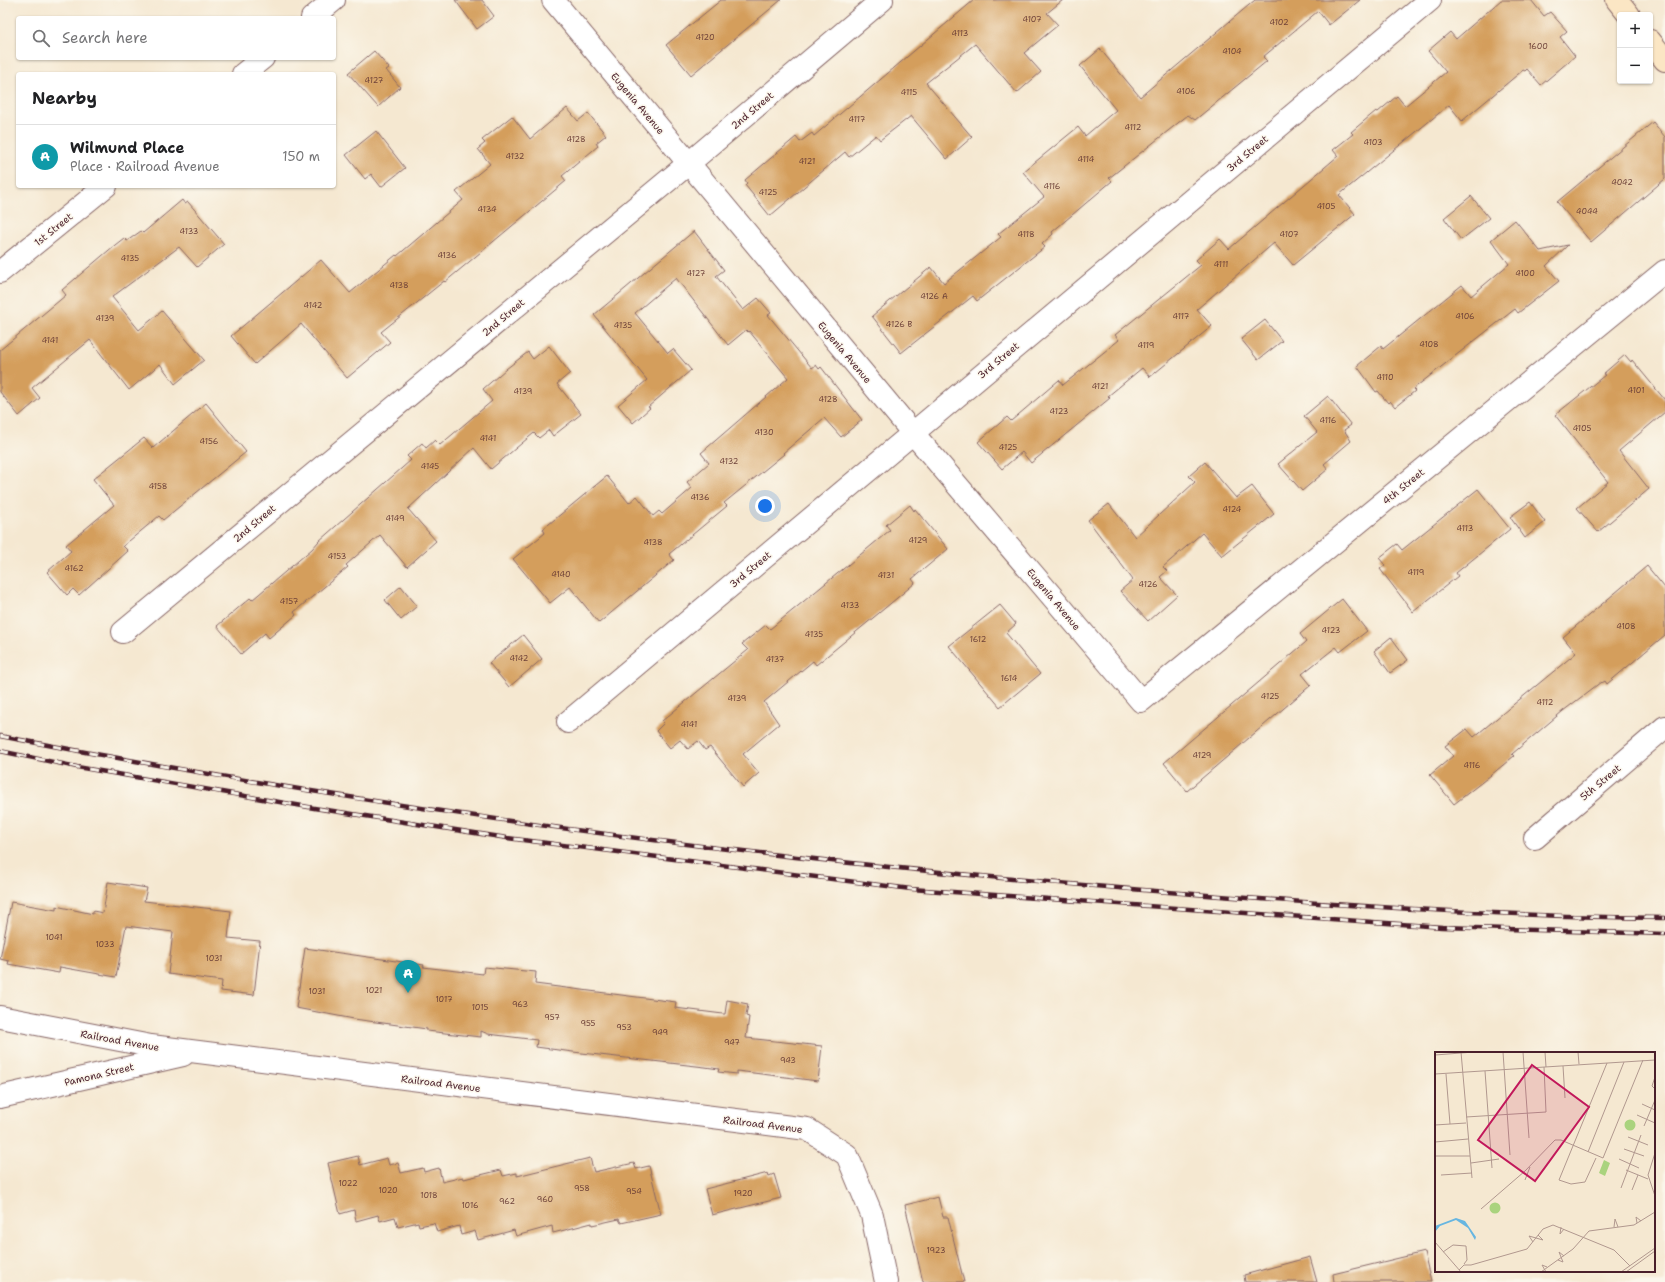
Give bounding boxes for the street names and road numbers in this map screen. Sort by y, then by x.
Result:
street label: Eugenia Avenue [608,70,668,137]
street label: 2nd Street [728,89,776,132]
street label: 3rd Street [1224,132,1271,174]
street label: 1st Street [31,210,75,249]
street label: 2nd Street [479,296,527,339]
street label: Eugenia Avenue [815,319,875,386]
street label: 3rd Street [975,339,1022,381]
street label: 4th Street [1380,466,1427,507]
street label: 2nd Street [230,502,278,545]
street label: 3rd Street [727,548,774,590]
street label: Eugenia Avenue [1024,566,1084,633]
street label: 5th Street [1577,762,1623,803]
street label: Railroad Avenue [79,1027,161,1054]
street label: Pamona Street [63,1060,135,1089]
street label: Railroad Avenue [400,1072,482,1095]
street label: Railroad Avenue [722,1113,804,1136]

